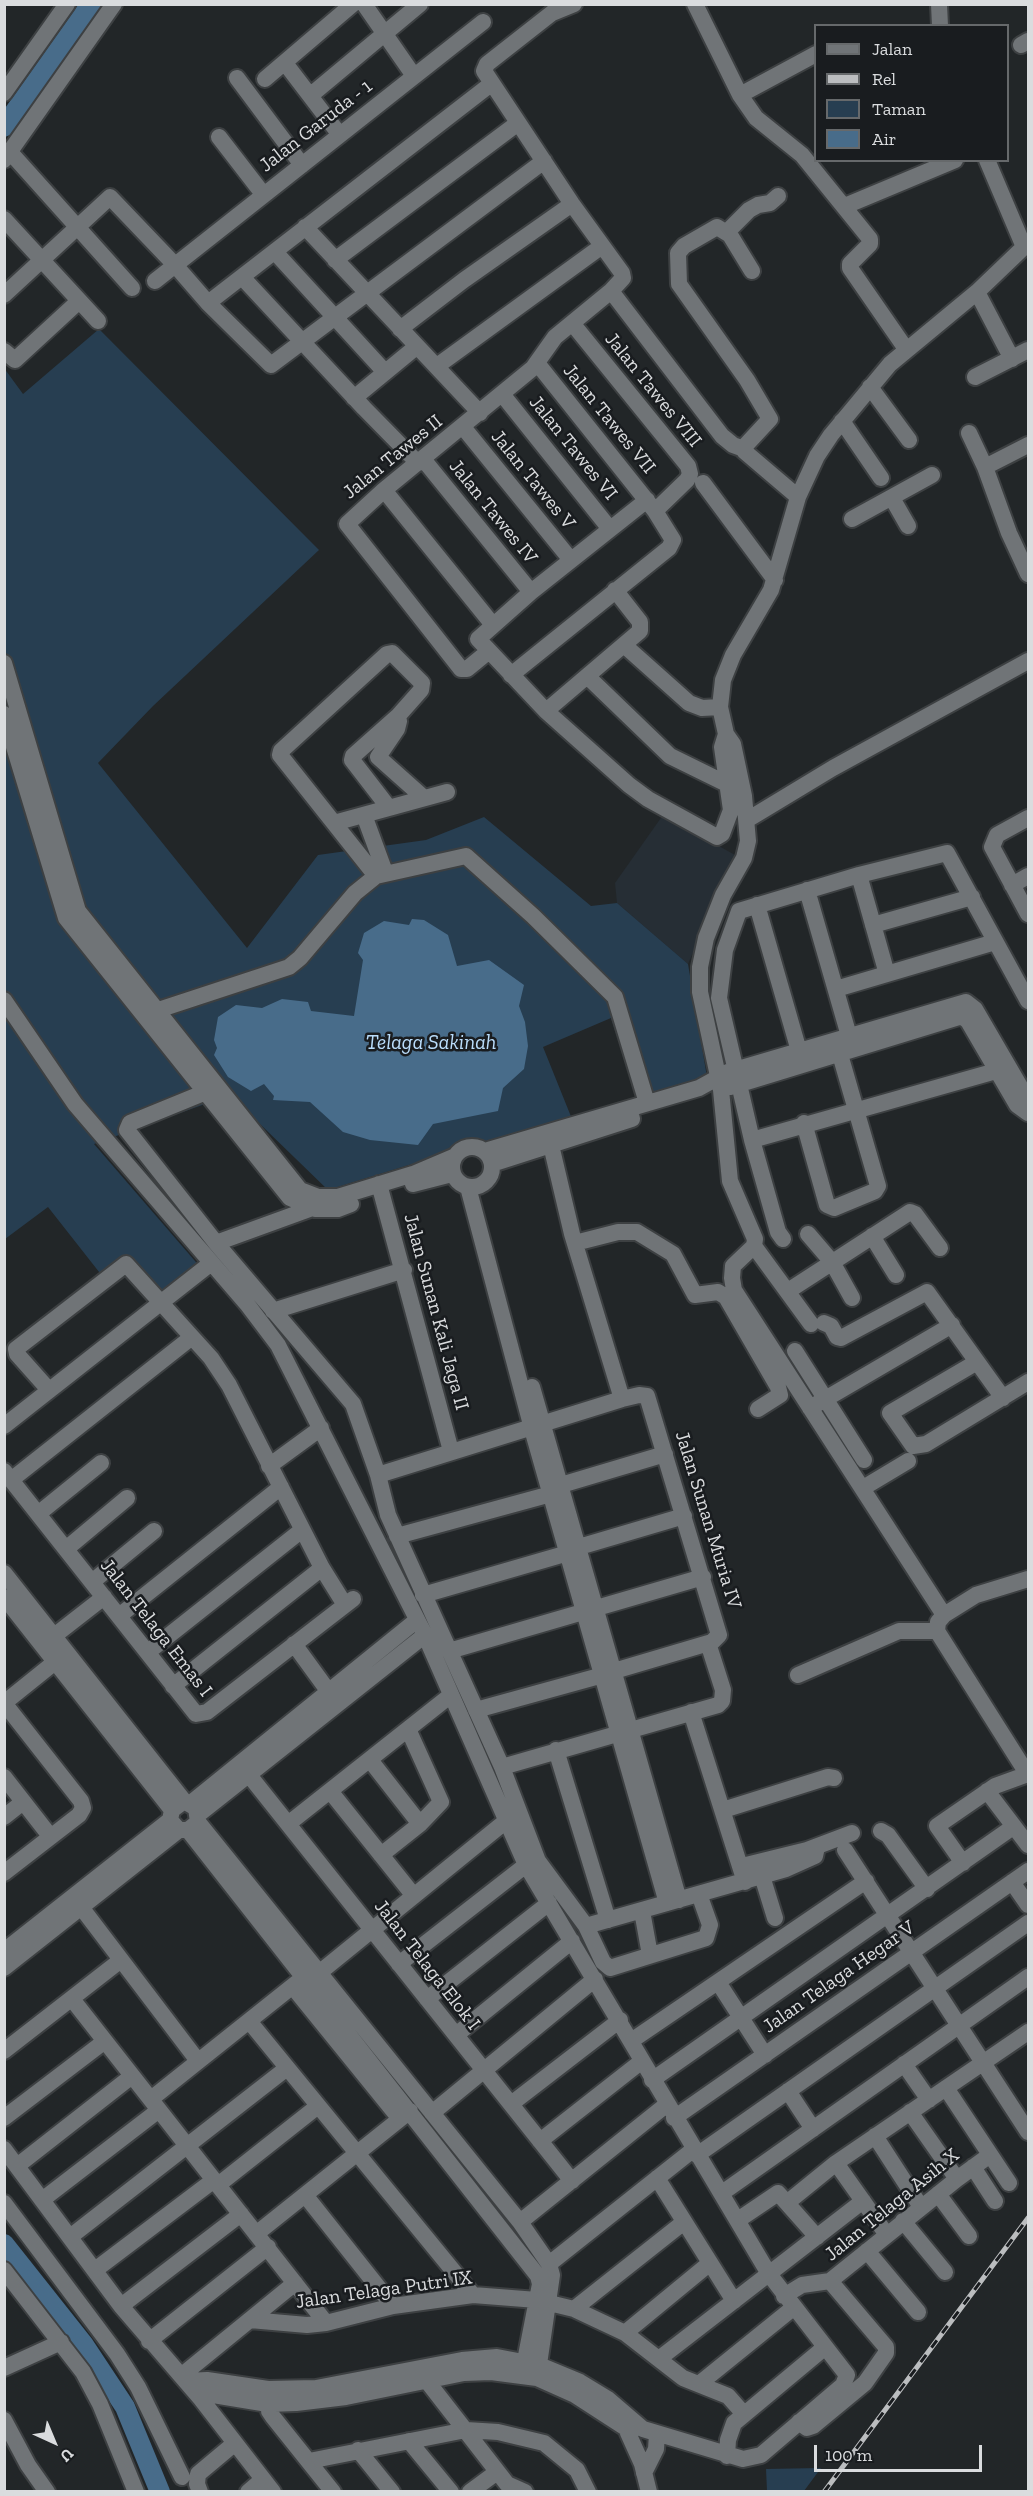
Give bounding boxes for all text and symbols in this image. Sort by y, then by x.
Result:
legend [814,24,1009,162]
text: Jalan [872,38,912,60]
text: Rel [872,68,896,90]
street label: Jalan Garuda - 1 [255,74,377,178]
text: Taman [872,98,926,120]
text: Air [872,128,896,150]
street label: Jalan Tawes VIII [599,328,707,452]
street label: Jalan Tawes VII [558,359,660,479]
street label: Jalan Tawes VI [524,391,622,505]
street label: Jalan Tawes II [338,410,448,504]
street label: Jalan Tawes V [486,425,580,535]
street label: Jalan Tawes IV [444,455,542,569]
water label: Telaga Sakinah [366,1030,496,1056]
street label: Jalan Sunan Kali Jaga II [398,1211,474,1413]
street label: Jalan Sunan Muria IV [670,1428,746,1612]
street label: Jalan Telaga Emas I [95,1554,217,1702]
street label: Jalan Telaga Elok I [369,1895,485,2035]
street label: Jalan Telaga Hegar V [758,1915,920,2039]
street label: Jalan Telaga Asih X [820,2144,964,2266]
street label: Jalan Telaga Putri IX [294,2266,474,2314]
north arrow [24,2412,84,2472]
scale bar [817,2433,985,2471]
text: U [56,2444,78,2466]
text: 100 m [825,2444,872,2466]

